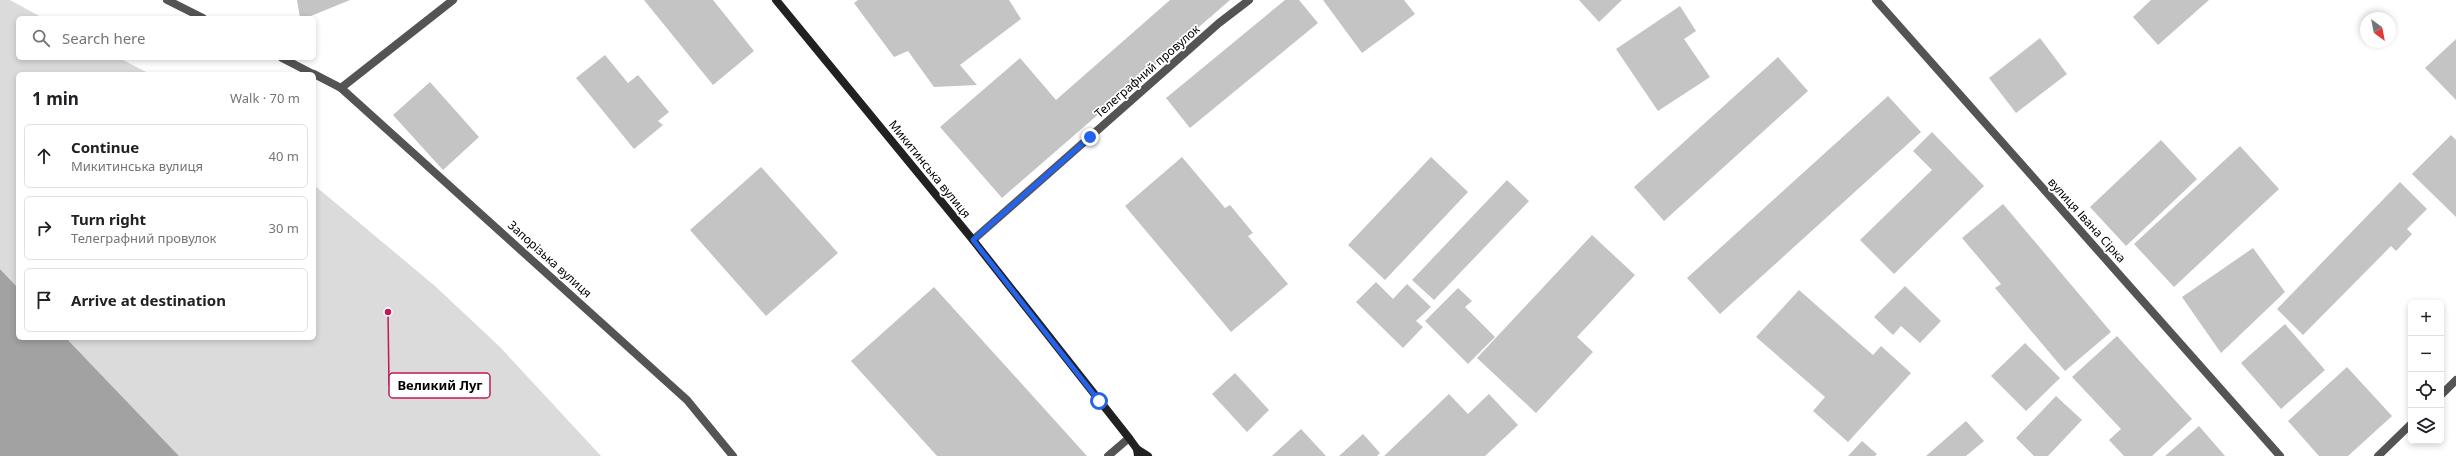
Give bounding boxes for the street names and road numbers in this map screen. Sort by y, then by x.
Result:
street label: Телеграфний провулок [1091,20,1204,121]
street label: Микитинська вулиця [885,116,975,222]
street label: вулиця Івана Сірка [2044,174,2130,266]
street label: Запорізька вулиця [504,217,596,301]

